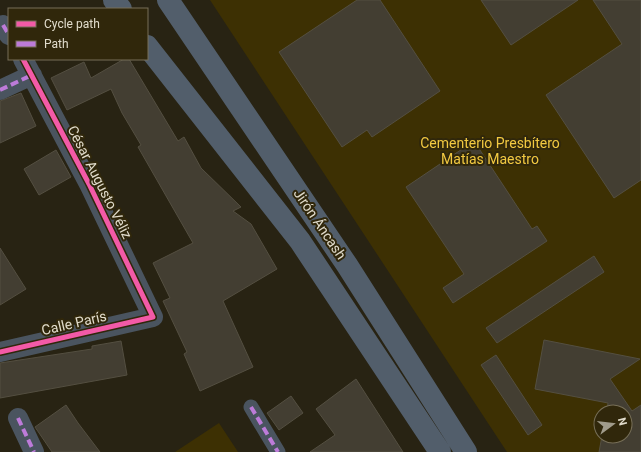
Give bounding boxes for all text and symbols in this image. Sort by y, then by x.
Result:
legend [8,8,148,60]
text: Cycle path [44,17,100,31]
text: Path [44,37,69,51]
street label: César Augusto Véliz [65,123,135,241]
park label: Cementerio Presbítero Matías Maestro [420,135,560,167]
street label: Jirón Áncash [291,185,350,262]
street label: Calle París [40,308,108,338]
north arrow [593,404,633,444]
text: N [615,416,630,427]

